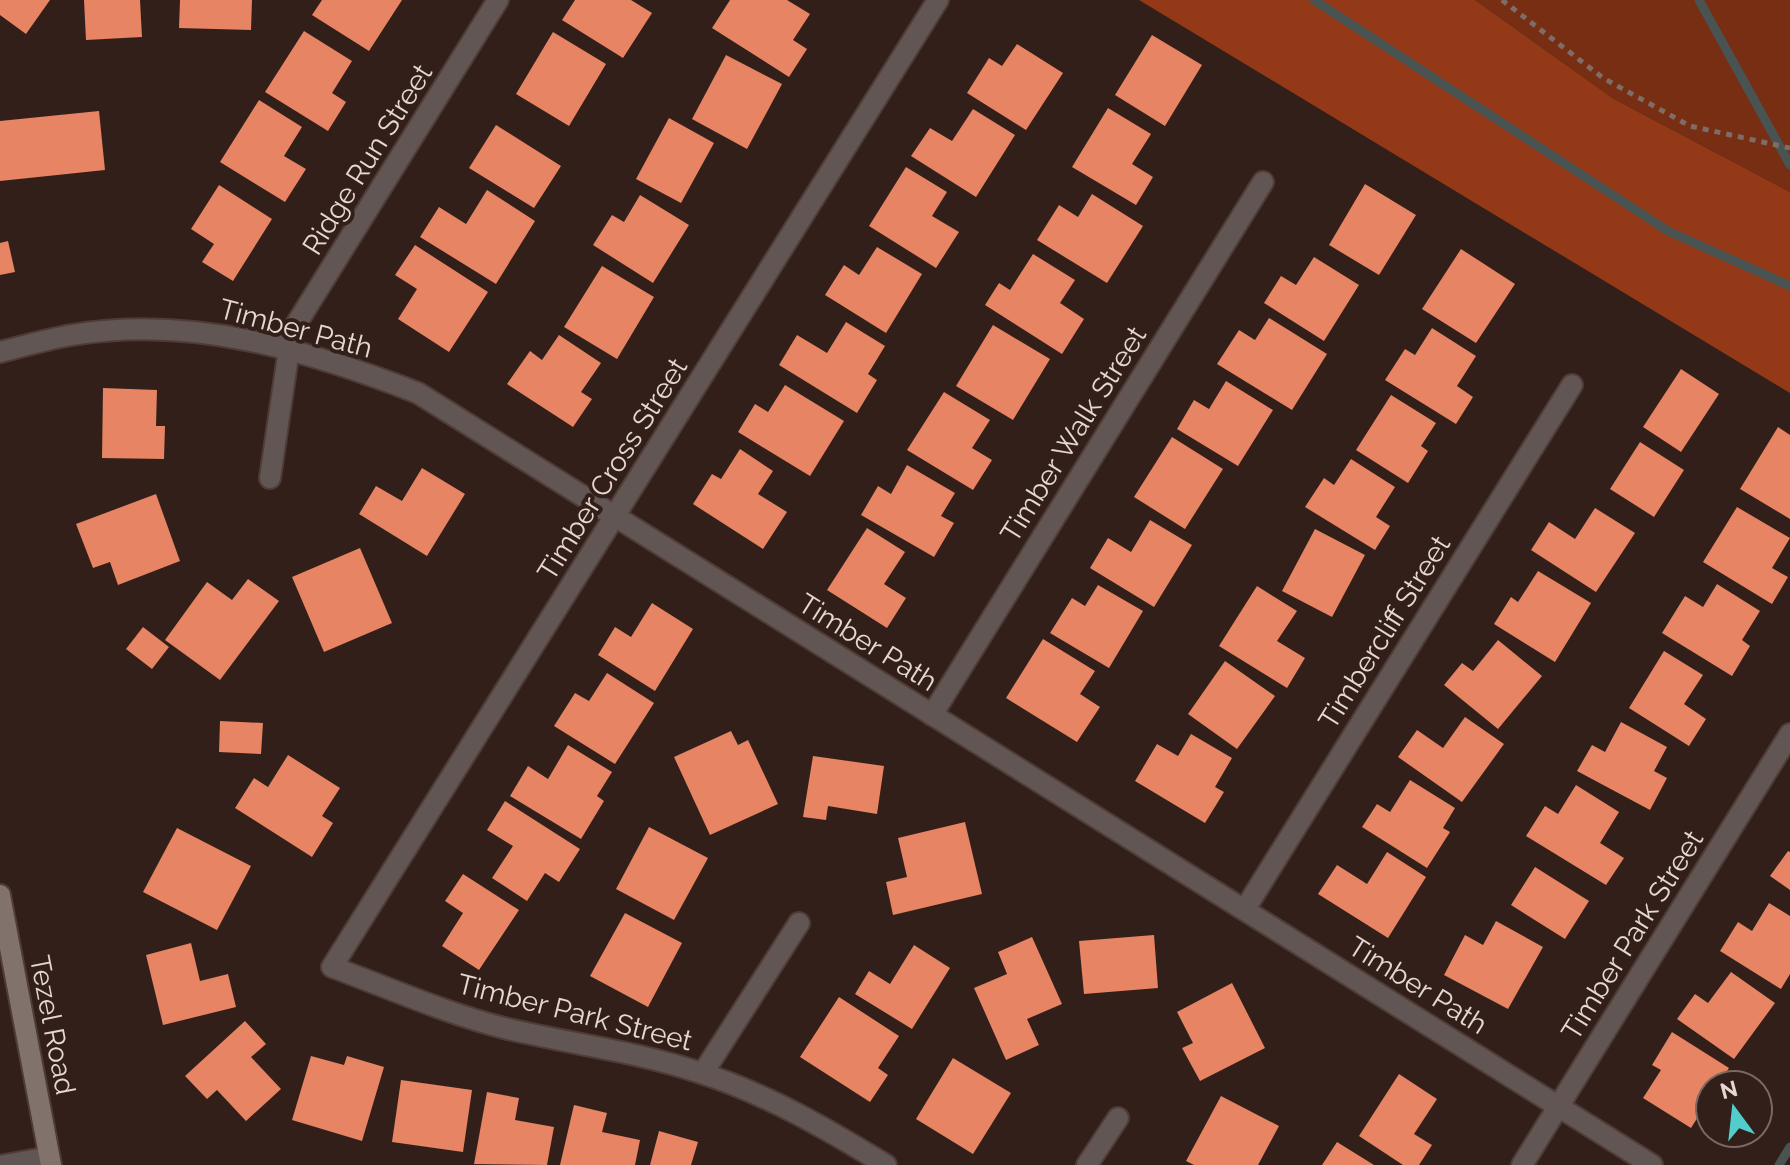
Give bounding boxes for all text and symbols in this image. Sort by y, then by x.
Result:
street label: Ridge Run Street [296,57,440,261]
street label: Timber Path [216,292,376,365]
street label: Timber Walk Street [994,320,1154,548]
street label: Timber Cross Street [531,351,695,587]
street label: Timbercliff Street [1312,529,1457,735]
street label: Timber Path [792,587,943,698]
street label: Timber Park Street [1555,824,1711,1046]
street label: Timber Path [1342,930,1493,1041]
street label: Tezel Road [23,953,82,1098]
street label: Timber Park Street [454,967,696,1058]
north arrow [1694,1069,1774,1149]
text: N [1717,1075,1740,1104]

